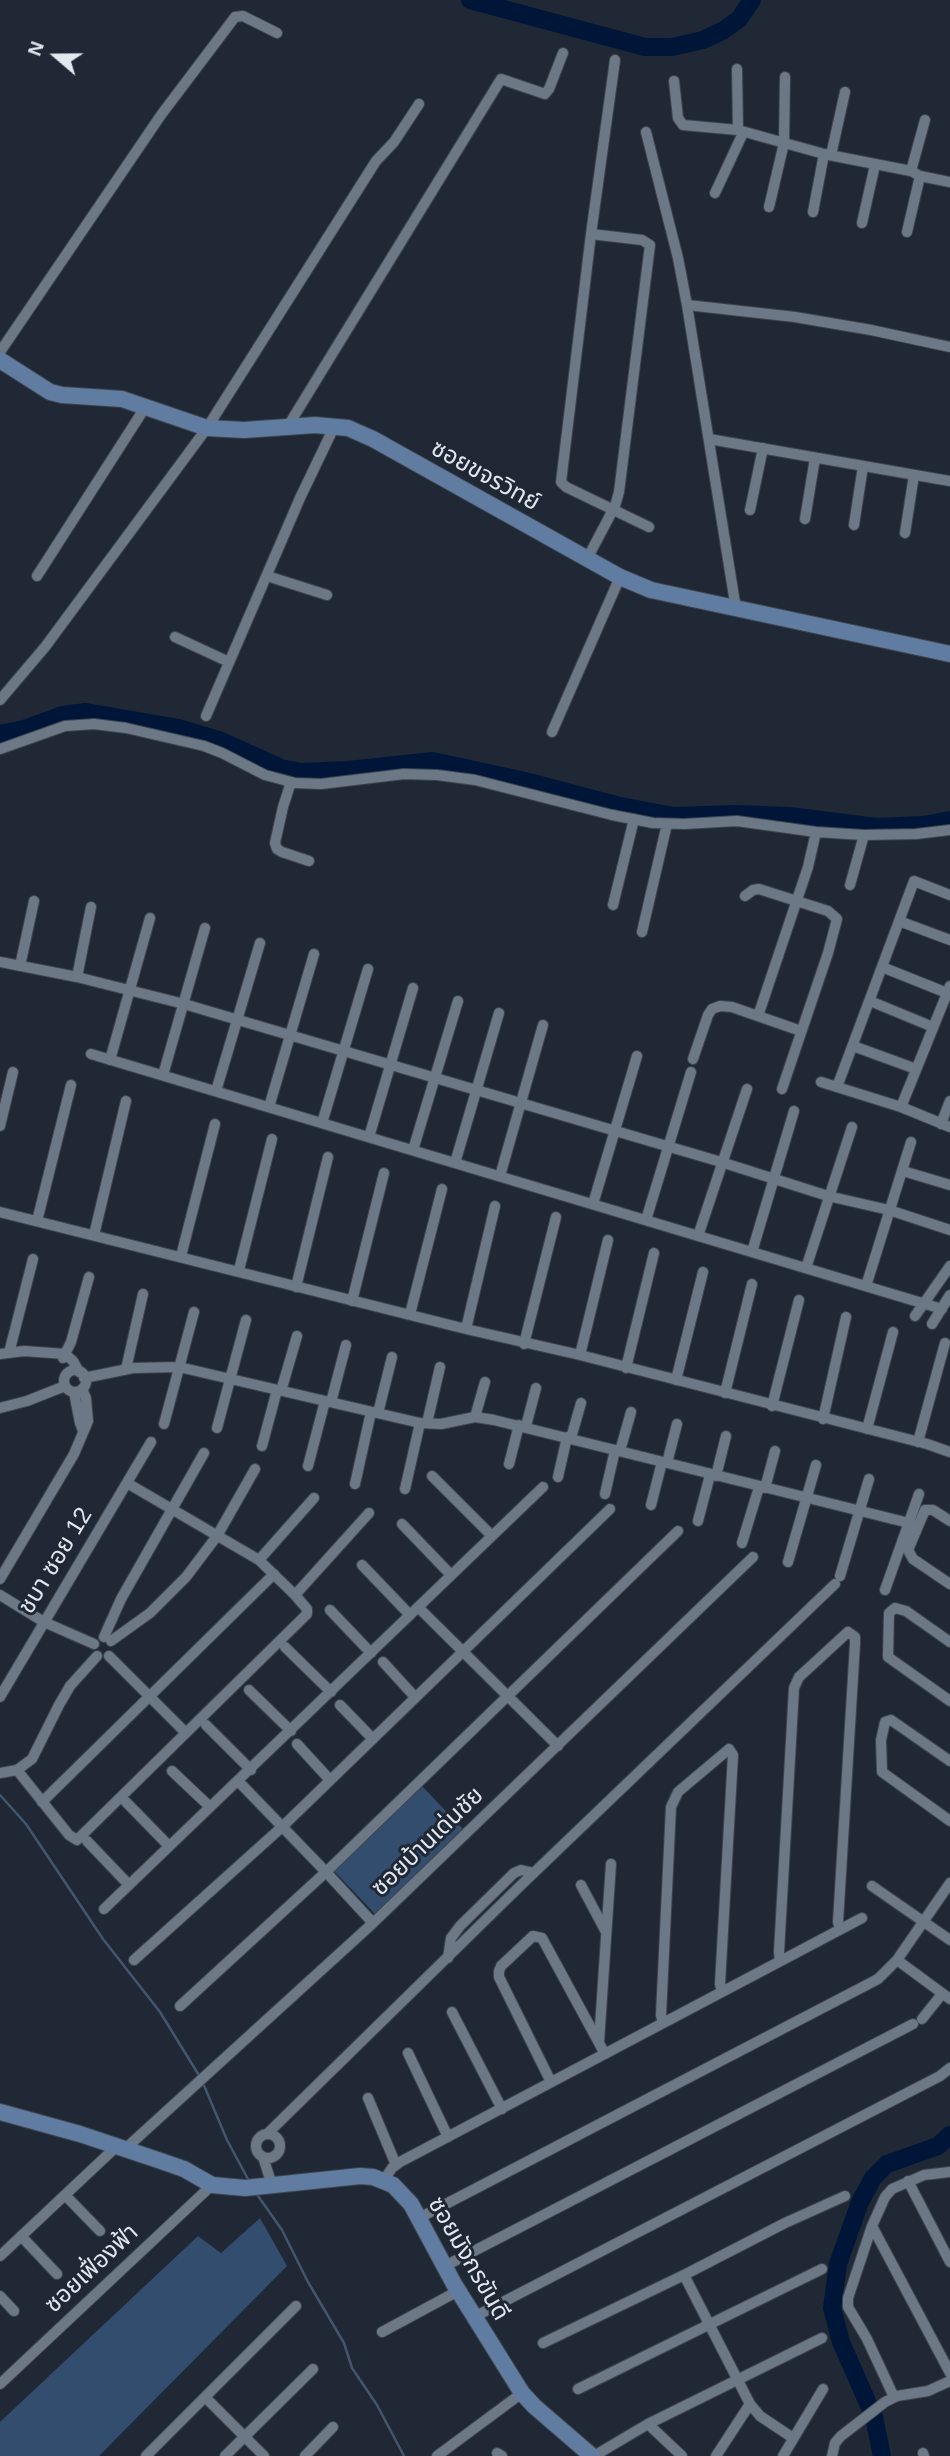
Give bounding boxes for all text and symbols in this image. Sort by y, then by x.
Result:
north arrow [21,21,91,91]
text: N [24,39,48,59]
street label: ซอยขจรวิทย์ [426,434,544,518]
street label: ชบา ซอย 12 [13,1503,99,1619]
street label: ซอยบ้านเด่นชัย [366,1782,490,1902]
street label: ซอยมังกรขันดี [421,2192,515,2326]
street label: ซอยเฟื่องฟ้า [39,2219,145,2319]

